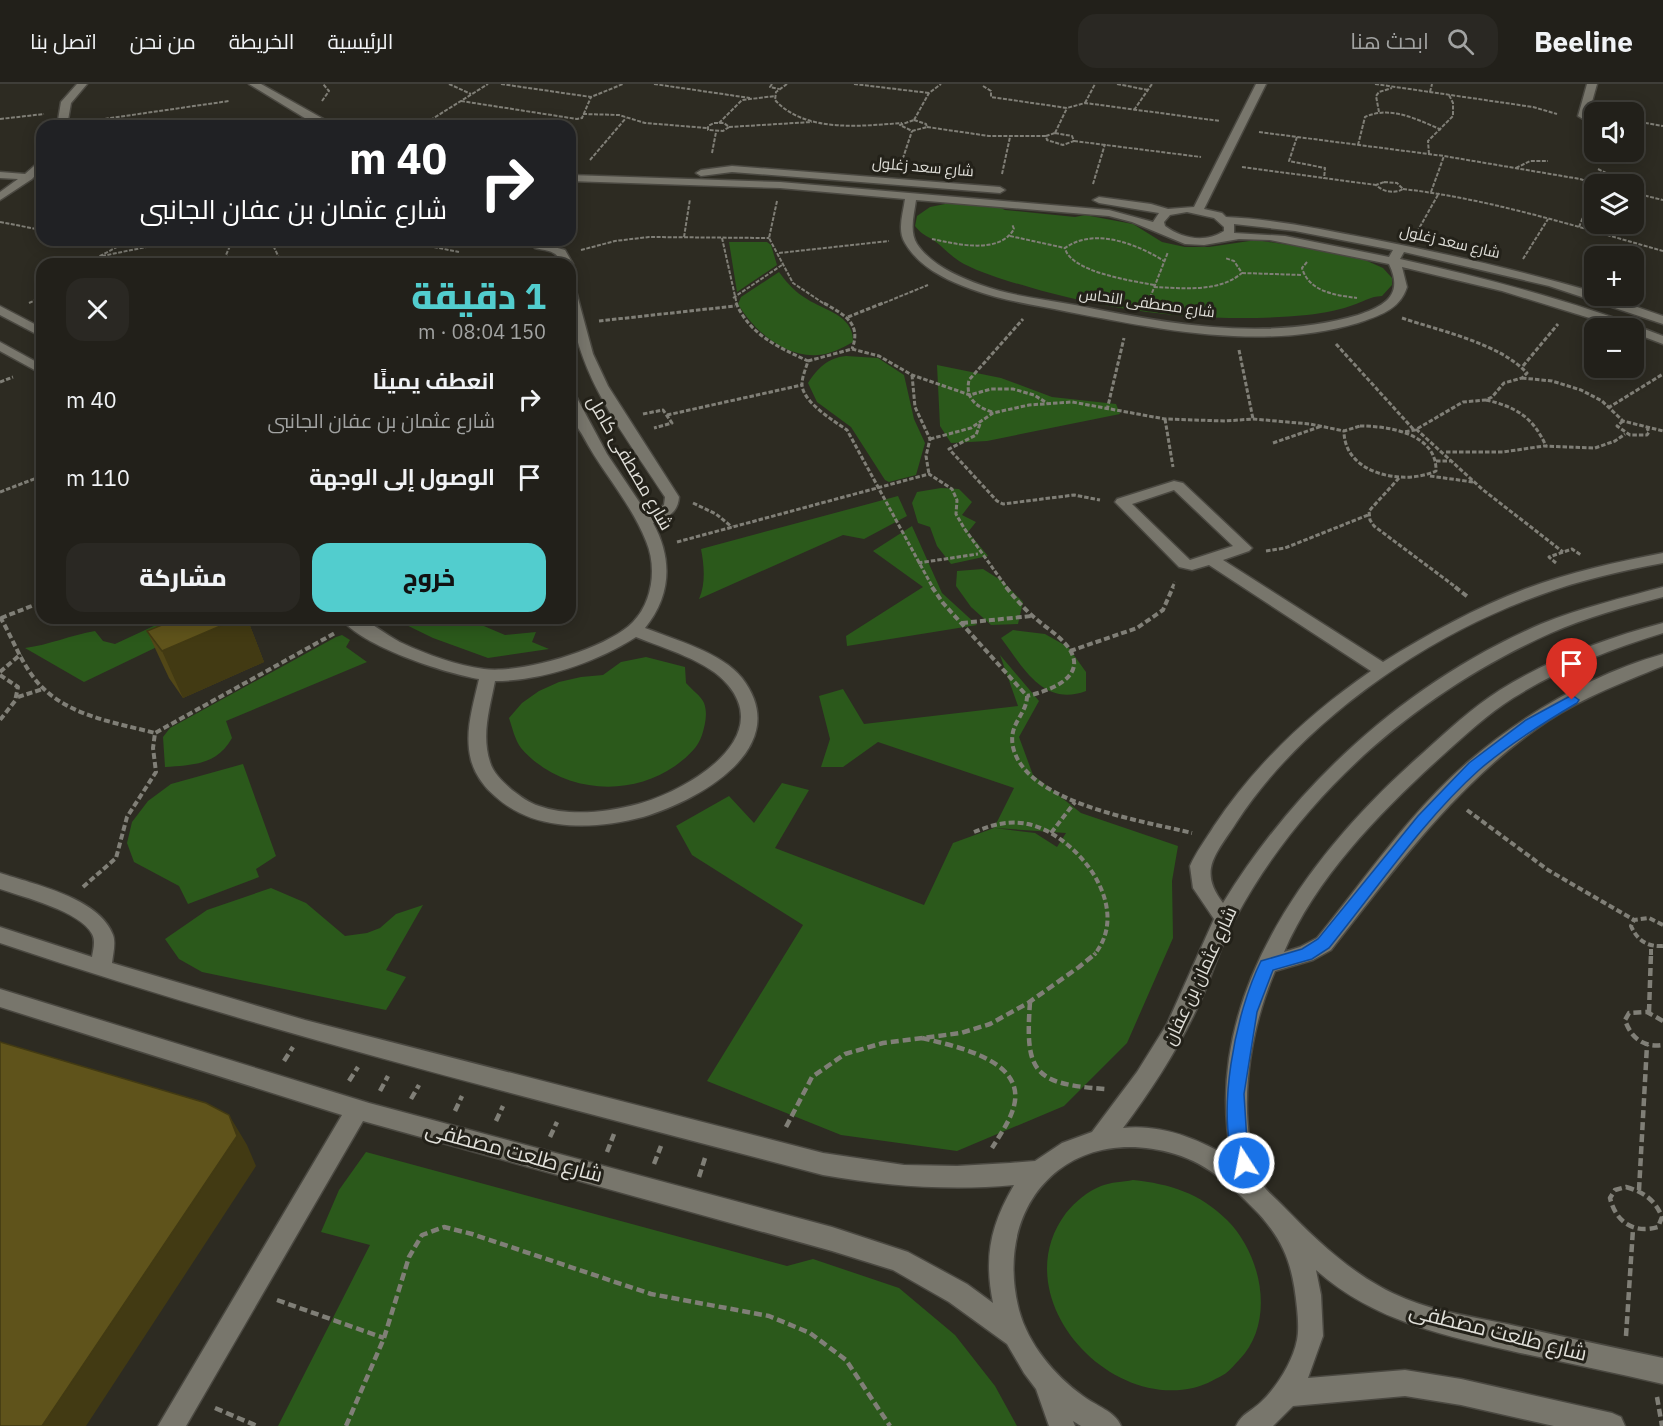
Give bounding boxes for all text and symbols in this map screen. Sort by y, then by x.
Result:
search box [1078,14,1498,68]
text: Beeline [1534,23,1633,60]
icon: search [1444,25,1477,58]
text: ابحث هنا [1350,26,1429,55]
text: اتصل بنا [30,27,97,55]
text: من نحن [130,27,196,55]
text: الخريطة [229,27,294,55]
text: الرئيسية [327,27,393,55]
map controls [1584,102,1644,378]
button: sound [1584,102,1644,162]
text: 40 m [349,131,447,186]
icon: right [468,144,546,222]
street label: شارع سعد زغلول [871,153,975,182]
button: layers [1584,174,1644,234]
text: شارع عثمان بن عفان الجانبى [140,191,447,226]
street label: شارع سعد زغلول [1398,221,1502,264]
button: + [1584,246,1644,306]
text: 1 دقيقة [411,272,546,319]
button: close [66,278,129,341]
street label: شارع مصطفى النحاس [1078,284,1216,323]
text: 150 m · 08:04 [418,318,546,345]
button: − [1584,318,1644,378]
text: انعطف يمينًا [373,366,495,395]
icon: right [513,383,546,416]
text: 40 m [66,385,117,414]
street label: شارع مصطفى كامل [582,391,678,535]
text: شارع عثمان بن عفان الجانبى [267,407,495,434]
icon: arrive [513,461,546,494]
text: الوصول إلى الوجهة [309,462,495,491]
text: 110 m [66,463,130,492]
button: مشاركة [66,543,300,612]
button: خروج [312,543,546,612]
pin [1546,638,1597,700]
icon: arrive [1555,647,1588,680]
street label: شارع عثمان بن عفان [1157,903,1243,1049]
street label: شارع طلعت مصطفى [422,1114,606,1189]
position arrow [1212,1131,1276,1195]
street label: شارع طلعت مصطفى [1406,1295,1590,1368]

